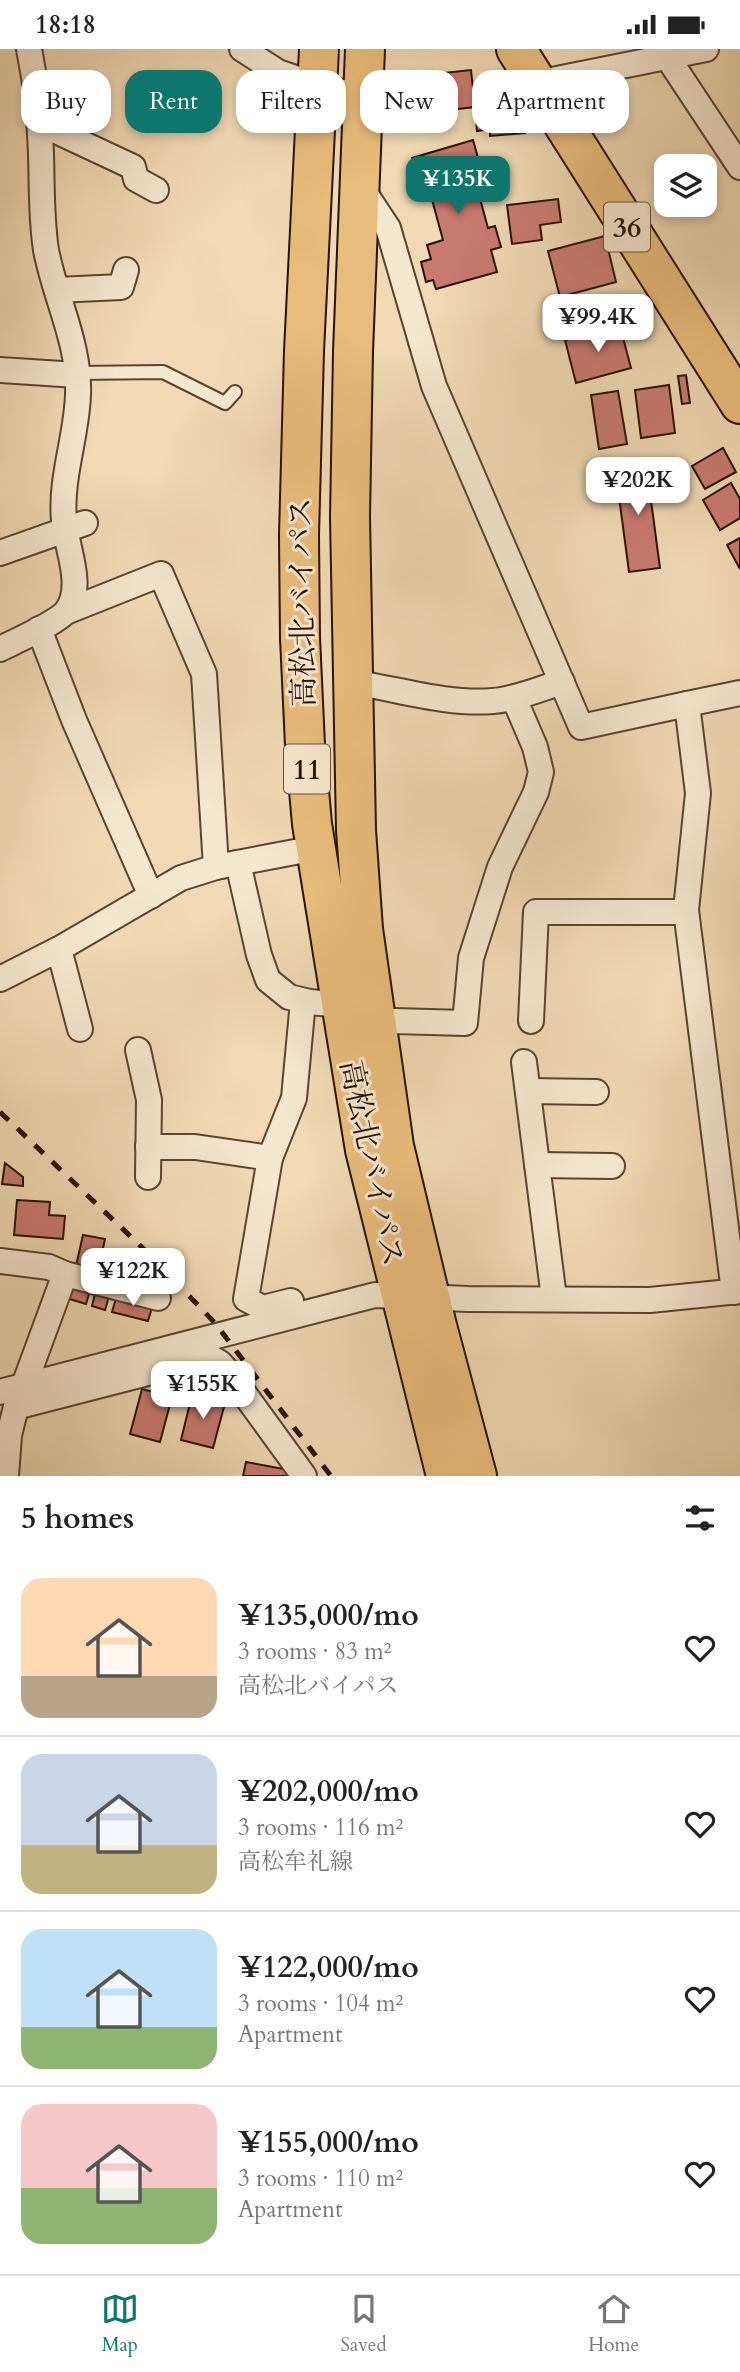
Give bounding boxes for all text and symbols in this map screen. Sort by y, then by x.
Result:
text: 18:18 [35,7,96,42]
chip: Buy [21,70,111,133]
chip: Rent [125,70,222,133]
chip: Filters [236,70,346,133]
chip: New [360,70,458,133]
chip: Apartment [472,70,629,133]
map controls [654,154,717,217]
button: layers [654,154,717,217]
pin: ¥135K [409,157,507,216]
text: ¥135K [422,163,494,194]
road number: 36 [604,203,650,251]
pin: ¥99.4K [541,295,655,354]
text: ¥99.4K [559,301,638,332]
pin: ¥202K [589,457,687,517]
text: ¥202K [602,464,674,495]
street label: 高松北バイパス [280,497,325,707]
road number: 11 [284,745,330,793]
street label: 高松北バイパス [330,1056,413,1270]
pin: ¥122K [84,1249,182,1308]
text: ¥122K [97,1255,169,1286]
pin: ¥155K [154,1361,252,1421]
text: ¥155K [167,1368,239,1399]
text: 5 homes [21,1498,134,1539]
icon: filters [681,1499,719,1537]
text: ¥135,000/mo [238,1595,419,1636]
icon: home [77,1606,161,1690]
icon: heart [681,1629,719,1667]
text: 3 rooms · 83 m² [238,1636,391,1667]
text: 高松北バイパス [238,1670,399,1701]
text: ¥202,000/mo [238,1771,419,1812]
icon: home [77,1782,161,1866]
icon: heart [681,1805,719,1843]
text: 3 rooms · 116 m² [238,1812,403,1843]
text: 高松牟礼線 [238,1846,353,1877]
text: ¥122,000/mo [238,1947,419,1988]
icon: home [77,1957,161,2041]
icon: heart [681,1980,719,2018]
text: 3 rooms · 104 m² [238,1988,403,2019]
text: Apartment [238,2019,342,2050]
text: ¥155,000/mo [238,2122,419,2163]
icon: home [77,2132,161,2216]
icon: heart [681,2155,719,2193]
text: 3 rooms · 110 m² [238,2163,403,2194]
text: Apartment [238,2194,342,2225]
tab: Map [101,2290,139,2358]
tab: Saved [341,2290,387,2358]
tab: Home [588,2290,639,2358]

